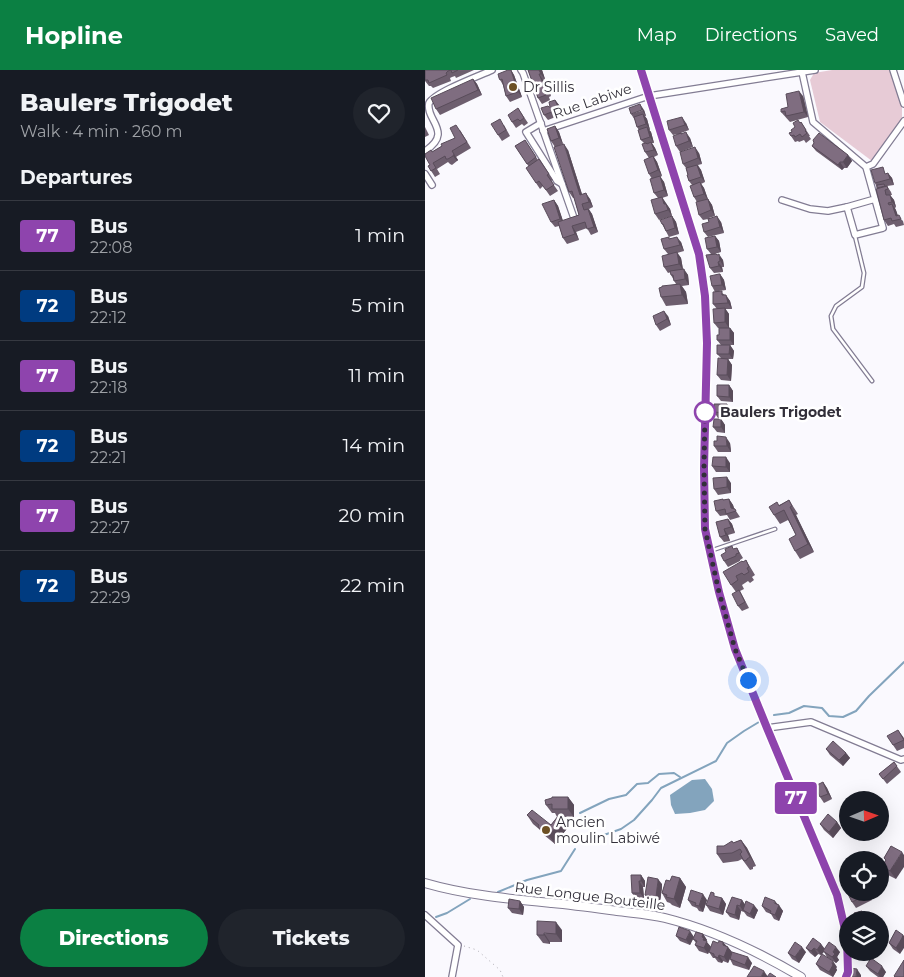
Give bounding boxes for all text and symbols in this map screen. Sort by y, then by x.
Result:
text: Hopline [25,21,123,50]
text: Map [637,24,677,46]
text: Directions [705,24,797,46]
text: Saved [825,24,879,46]
place label: Dr Sillis [523,78,575,96]
street label: Rue Labiwe [550,79,634,123]
marker: Dr Sillis [507,81,519,93]
button: heart [353,87,405,139]
text: Baulers Trigodet [20,88,233,117]
text: Walk · 4 min · 260 m [20,122,182,141]
text: Departures [20,166,132,189]
text: Bus [90,215,128,238]
text: 1 min [355,224,405,247]
text: 77 [36,225,59,247]
text: 22:08 [90,238,132,257]
text: Bus [90,285,128,308]
text: 5 min [351,294,405,317]
text: 72 [37,295,58,317]
text: 22:12 [90,308,126,327]
text: Bus [90,355,128,378]
text: 11 min [348,364,405,387]
text: 77 [36,365,59,387]
text: 22:18 [90,378,128,397]
marker: Baulers Trigodet [694,401,716,423]
place label: Baulers Trigodet [720,403,842,421]
text: Bus [90,425,128,448]
text: 14 min [342,434,405,457]
text: 72 [37,435,58,457]
text: 22:21 [90,448,126,467]
text: Bus [90,495,128,518]
text: 20 min [339,504,405,527]
text: 77 [36,505,59,527]
text: 22:27 [90,518,130,537]
text: Bus [90,565,128,588]
text: 22 min [340,574,405,597]
text: 72 [37,575,58,597]
text: 22:29 [90,588,130,607]
your location [736,668,761,693]
line badge: 77 [773,782,819,814]
text: 77 [785,787,807,809]
north arrow [839,791,889,841]
map controls [839,791,889,961]
place label: Ancien moulin Labiwé [556,813,660,847]
marker: Ancien moulin Labiwé [540,824,552,836]
button: locate [839,851,889,901]
street label: Rue Longue Bouteille [514,878,666,914]
button: Directions [20,909,208,967]
button: Tickets [218,909,405,967]
button: layers [839,911,889,961]

